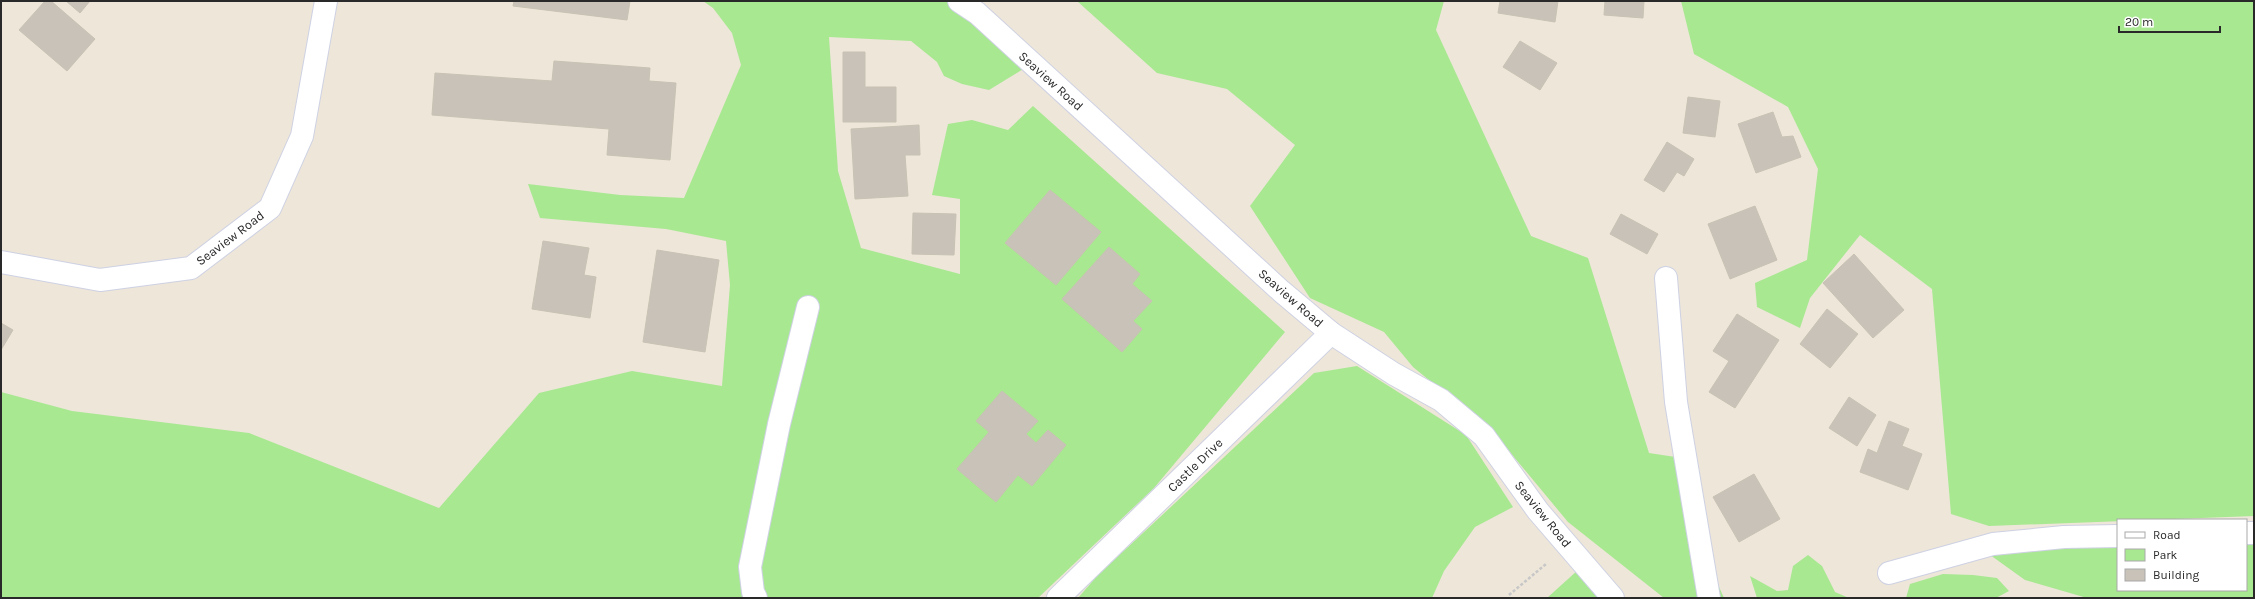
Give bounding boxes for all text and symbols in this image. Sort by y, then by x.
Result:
scale bar [2119,8,2220,34]
text: 20 m [2125,15,2153,29]
street label: Seaview Road [1016,48,1086,114]
street label: Seaview Road [193,208,267,268]
street label: Seaview Road [1255,266,1327,330]
street label: Castle Drive [1164,435,1226,495]
street label: Seaview Road [1512,478,1574,550]
legend [2117,519,2247,591]
text: Road [2153,528,2181,542]
text: Park [2153,548,2178,562]
text: Building [2153,568,2200,582]

